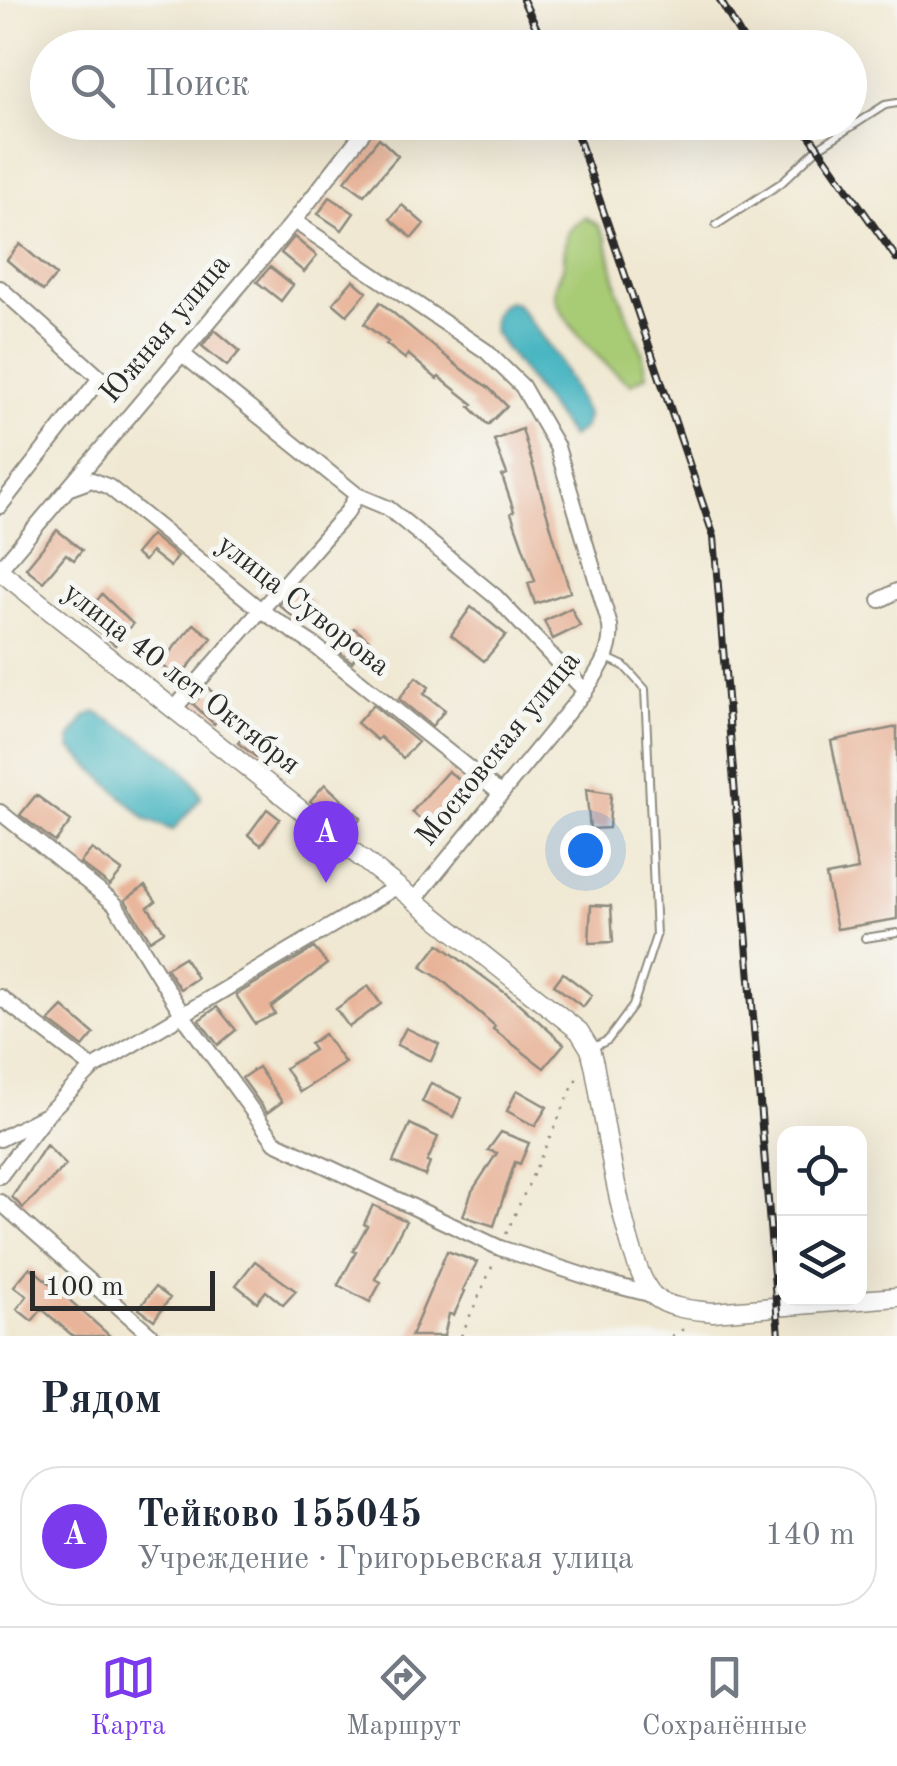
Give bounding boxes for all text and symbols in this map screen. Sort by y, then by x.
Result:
search box [30,30,867,140]
icon: search [65,58,120,113]
text: Поиск [145,66,250,104]
street label: Южная улица [95,249,237,409]
street label: улица Суворова [211,530,395,683]
street label: улица 40 лет Октября [57,577,305,781]
street label: Московская улица [411,646,587,852]
pin: A [294,800,358,883]
your location [560,825,611,876]
map controls [777,1126,867,1306]
button: locate [777,1126,867,1216]
button: layers [777,1216,867,1306]
scale bar [30,1266,215,1310]
text: 100 m [45,1274,124,1302]
text: Рядом [40,1380,162,1422]
text: Тейково 155045 [137,1497,422,1535]
text: A [62,1520,87,1552]
text: 140 m [765,1520,855,1552]
text: Учреждение · Григорьевская улица [137,1544,634,1576]
tab: Карта [90,1650,166,1745]
tab: Маршрут [346,1650,461,1745]
tab: Сохранённые [642,1650,807,1745]

